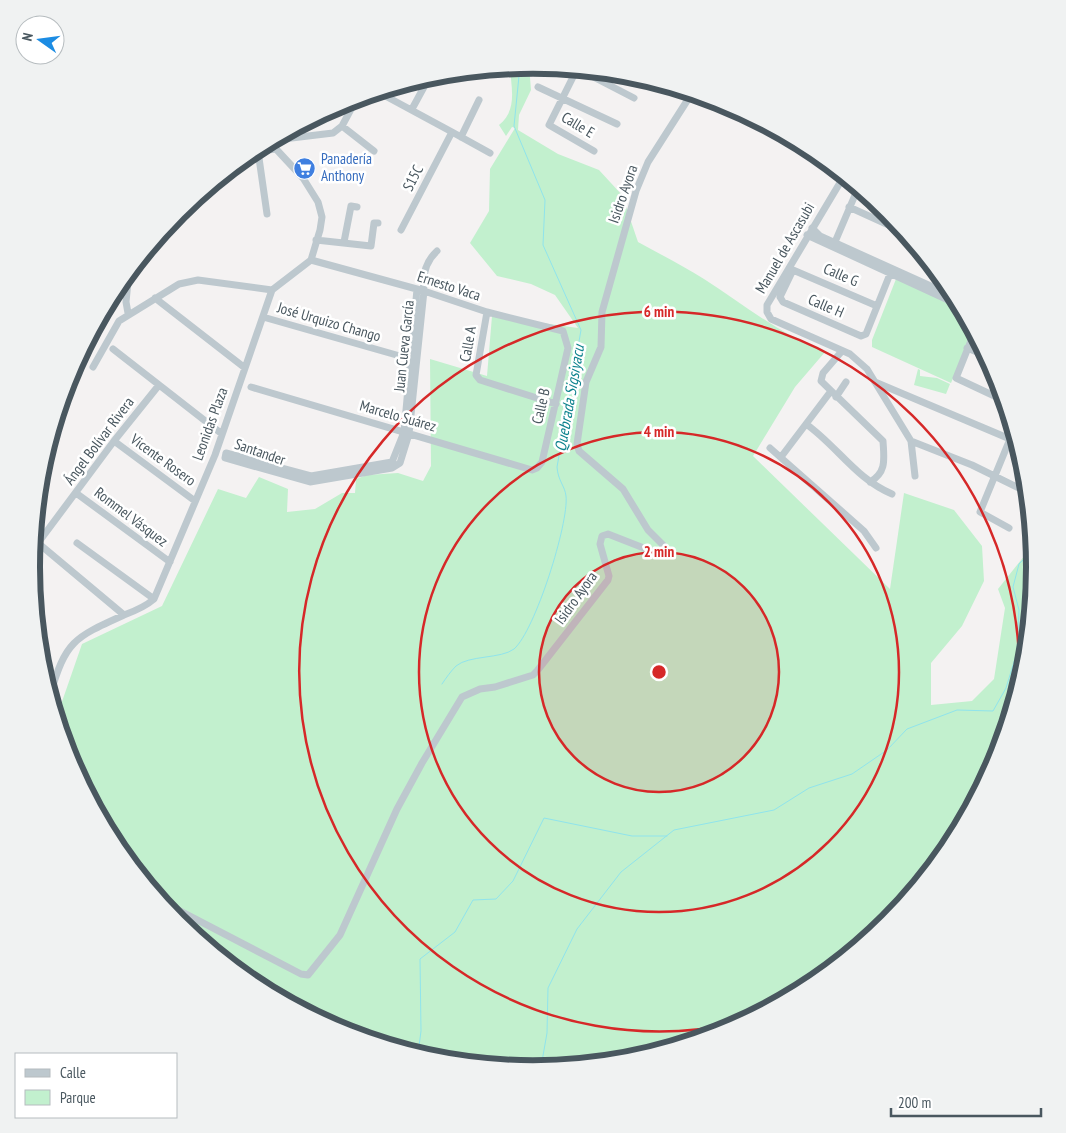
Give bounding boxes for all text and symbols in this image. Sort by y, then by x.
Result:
north arrow [15,15,65,65]
text: N [18,31,37,43]
street label: Calle E [558,107,598,142]
place label: Panadería Anthony [321,149,372,185]
supermarket icon: Panadería Anthony [293,156,317,180]
street label: S15C [398,161,427,194]
street label: Isidro Ayora [604,162,641,226]
street label: Manuel de Ascasubi [751,199,818,297]
street label: Calle G [821,259,862,290]
street label: Ernesto Vaca [415,266,483,305]
street label: Calle H [805,290,847,322]
street label: José Urquizo Chango [274,297,383,345]
street label: Juan Cueva García [389,299,418,394]
text: 6 min [644,302,674,321]
street label: Calle A [455,324,480,363]
water label: Quebrada Sigsiyacu [550,342,588,453]
street label: Leonidas Plaza [188,385,232,463]
street label: Calle B [527,386,554,426]
street label: Ángel Bolívar Rivera [59,393,138,488]
street label: Marcelo Suárez [358,396,439,435]
text: 4 min [644,422,674,441]
street label: Vicente Rosero [126,429,200,490]
street label: Santander [232,434,289,469]
street label: Rommel Vásquez [91,483,172,550]
text: 2 min [644,542,674,561]
street label: Isidro Ayora [550,568,601,628]
centre of rings [650,663,668,681]
legend [15,1053,178,1118]
text: Calle [60,1063,86,1082]
scale bar [891,1086,1041,1118]
text: Parque [60,1088,96,1107]
text: 200 m [898,1093,931,1112]

